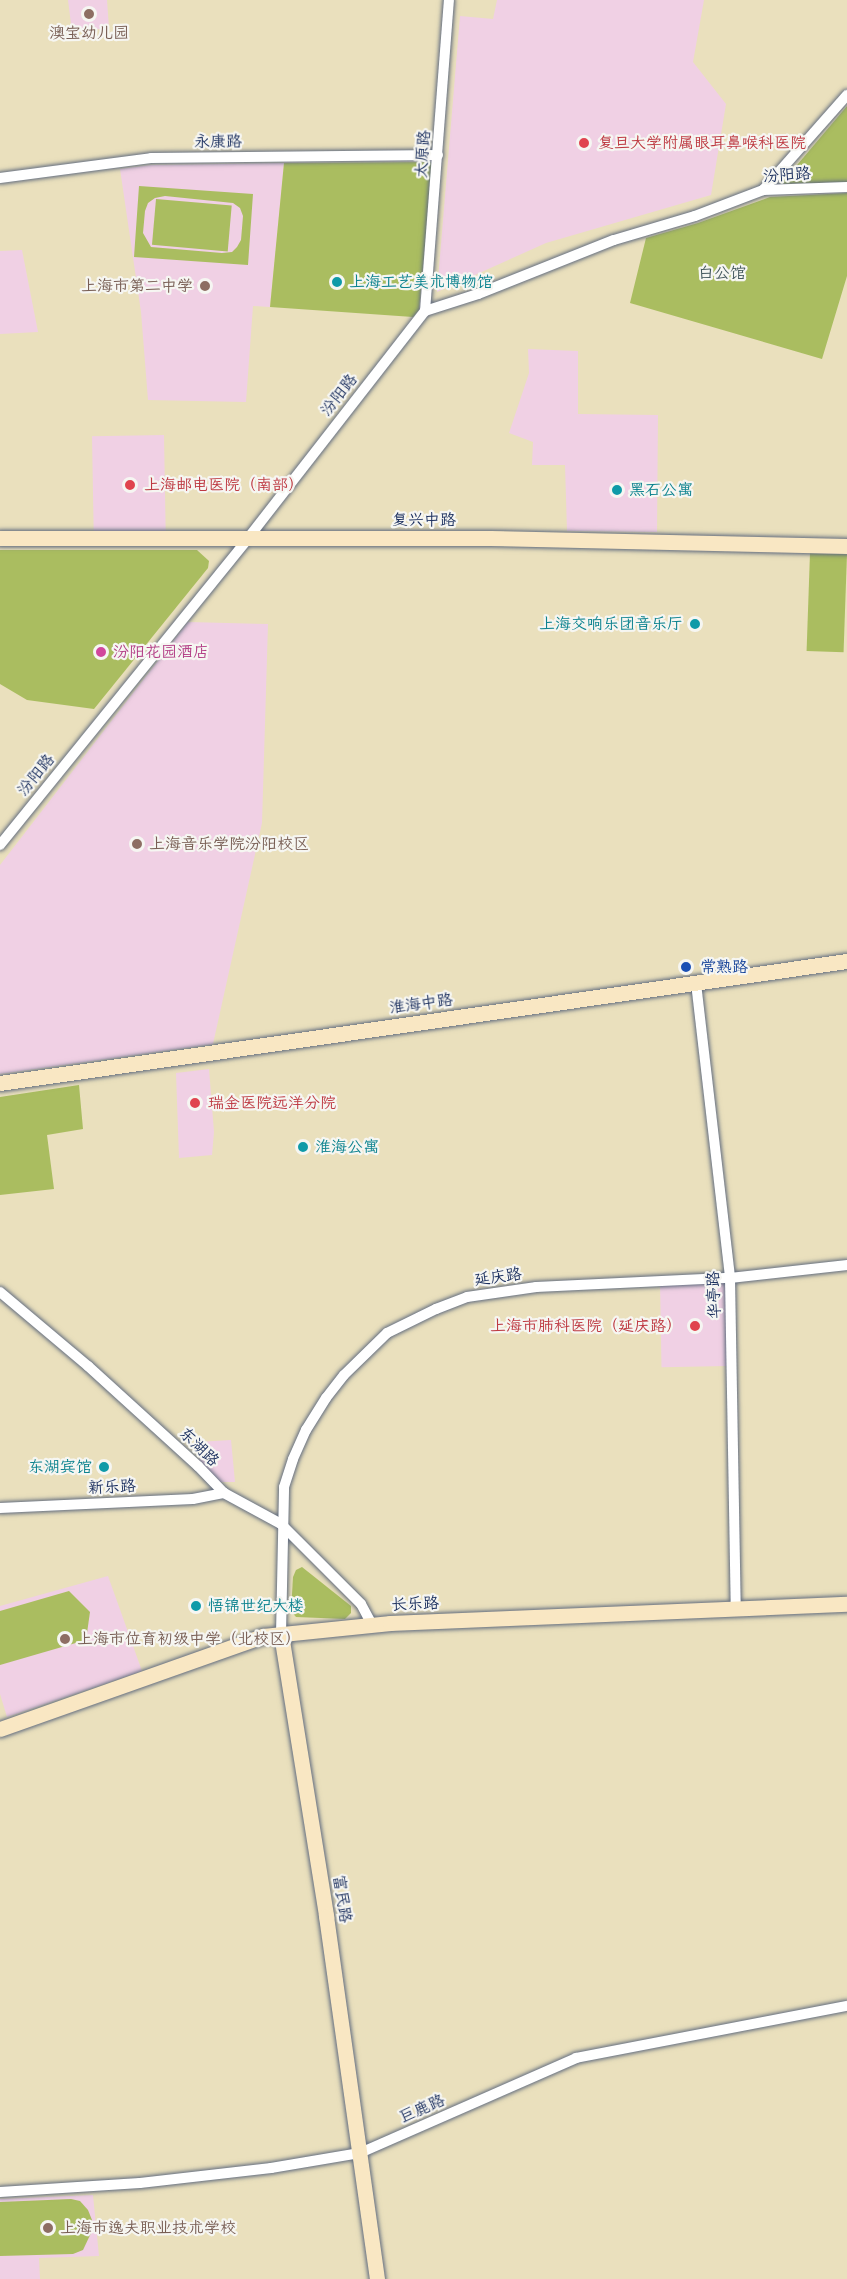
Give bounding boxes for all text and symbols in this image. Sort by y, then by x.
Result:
marker: 澳宝幼儿园 [82,7,96,21]
place label: 澳宝幼儿园 [49,23,129,43]
street label: 太原路 [412,129,434,179]
street label: 永康路 [194,132,242,152]
place label: 复旦大学附属眼耳鼻喉科医院 [598,133,806,153]
marker: 复旦大学附属眼耳鼻喉科医院 [575,134,593,152]
street label: 汾阳路 [762,164,812,186]
park label: 白公馆 [698,263,746,283]
place label: 上海工艺美术博物馆 [349,272,493,292]
marker: 上海工艺美术博物馆 [330,275,344,289]
place label: 上海市第二中学 [81,276,193,296]
marker: 上海市第二中学 [198,279,212,293]
street label: 汾阳路 [317,370,361,420]
place label: 上海邮电医院（南部） [144,475,304,495]
marker: 上海邮电医院（南部） [121,476,139,494]
place label: 黑石公寓 [629,480,693,500]
marker: 黑石公寓 [610,483,624,497]
street label: 复兴中路 [392,510,456,530]
place label: 上海交响乐团音乐厅 [539,614,683,634]
marker: 上海交响乐团音乐厅 [688,617,702,631]
place label: 汾阳花园酒店 [113,642,209,662]
marker: 汾阳花园酒店 [94,645,108,659]
street label: 汾阳路 [13,750,59,800]
place label: 上海音乐学院汾阳校区 [149,834,309,854]
marker: 上海音乐学院汾阳校区 [130,837,144,851]
place label: 常熟路 [700,957,748,977]
marker: 常熟路 [677,958,695,976]
street label: 淮海中路 [388,990,454,1018]
place label: 瑞金医院远洋分院 [208,1093,336,1113]
marker: 瑞金医院远洋分院 [186,1094,204,1112]
place label: 淮海公寓 [315,1137,379,1157]
marker: 淮海公寓 [296,1140,310,1154]
street label: 延庆路 [473,1264,523,1290]
street label: 华亭路 [704,1271,724,1319]
place label: 上海市肺科医院（延庆路） [490,1316,682,1336]
marker: 上海市肺科医院（延庆路） [686,1317,704,1335]
street label: 东湖路 [175,1423,223,1471]
place label: 东湖宾馆 [28,1457,92,1477]
marker: 东湖宾馆 [97,1460,111,1474]
street label: 新乐路 [88,1476,136,1498]
street label: 长乐路 [391,1594,439,1614]
place label: 悟锦世纪大楼 [208,1596,304,1616]
marker: 悟锦世纪大楼 [189,1599,203,1613]
place label: 上海市位育初级中学（北校区） [77,1629,301,1649]
marker: 上海市位育初级中学（北校区） [58,1632,72,1646]
street label: 富民路 [329,1874,355,1924]
street label: 巨鹿路 [396,2090,448,2128]
place label: 上海市逸夫职业技术学校 [60,2218,236,2238]
marker: 上海市逸夫职业技术学校 [41,2221,55,2235]

